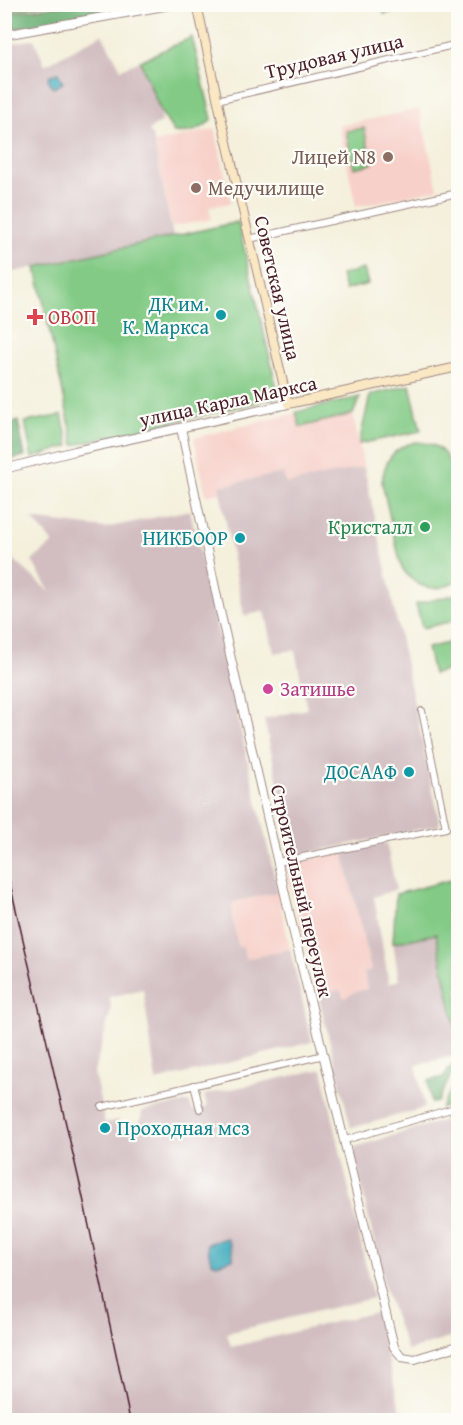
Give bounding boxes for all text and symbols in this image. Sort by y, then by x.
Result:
street label: Трудовая улица [262,25,406,86]
place label: Лицей N8 [292,142,376,171]
marker: Лицей N8 [381,150,395,164]
place label: Медучилище [208,173,324,202]
marker: Медучилище [189,181,203,195]
street label: Советская улица [248,213,309,363]
place label: ДК им. К. Маркса [123,289,209,341]
place label: ОВОП [48,302,97,331]
marker: ОВОП [26,308,44,326]
marker: ДК им. К. Маркса [214,308,228,322]
street label: улица Карла Маркса [135,367,320,434]
place label: Кристалл [328,512,413,541]
marker: Кристалл [418,520,432,534]
place label: НИКБООР [143,523,228,552]
marker: НИКБООР [233,531,247,545]
place label: Затишье [280,674,355,703]
marker: Затишье [261,682,275,696]
place label: ДОСААФ [323,757,397,786]
marker: ДОСААФ [402,765,416,779]
street label: Строительный переулок [264,782,341,1001]
place label: Проходная мсз [117,1113,250,1142]
marker: Проходная мсз [98,1121,112,1135]

